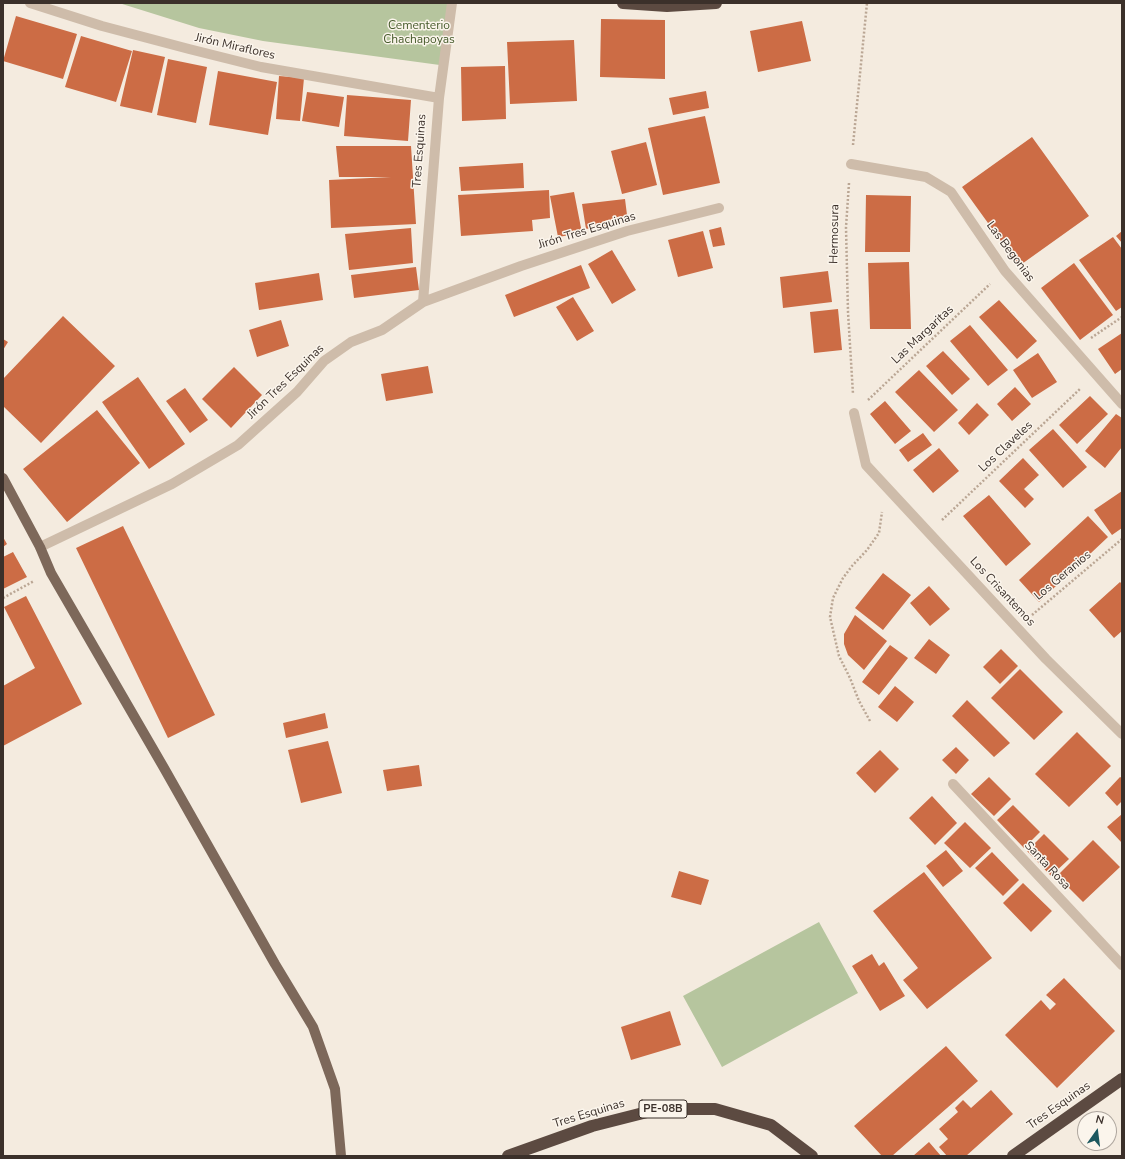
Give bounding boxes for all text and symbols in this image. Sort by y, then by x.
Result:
park label: Cementerio Chachapoyas [383,19,455,47]
street label: Jirón Miraflores [194,31,276,63]
street label: Tres Esquinas [410,114,430,188]
street label: Hermosura [827,204,843,264]
street label: Jirón Tres Esquinas [536,209,638,253]
street label: Las Begonias [983,219,1037,285]
street label: Las Margaritas [889,303,957,367]
street label: Jirón Tres Esquinas [245,342,327,422]
street label: Los Claveles [976,419,1036,475]
street label: Los Geranios [1032,548,1094,604]
street label: Los Crisantemos [966,554,1038,630]
street label: Santa Rosa [1021,839,1073,893]
street label: Tres Esquinas [1025,1079,1093,1133]
street label: Tres Esquinas [552,1096,626,1132]
road number: PE-08B [639,1100,687,1118]
north arrow [1077,1111,1117,1151]
text: N [1094,1112,1106,1128]

